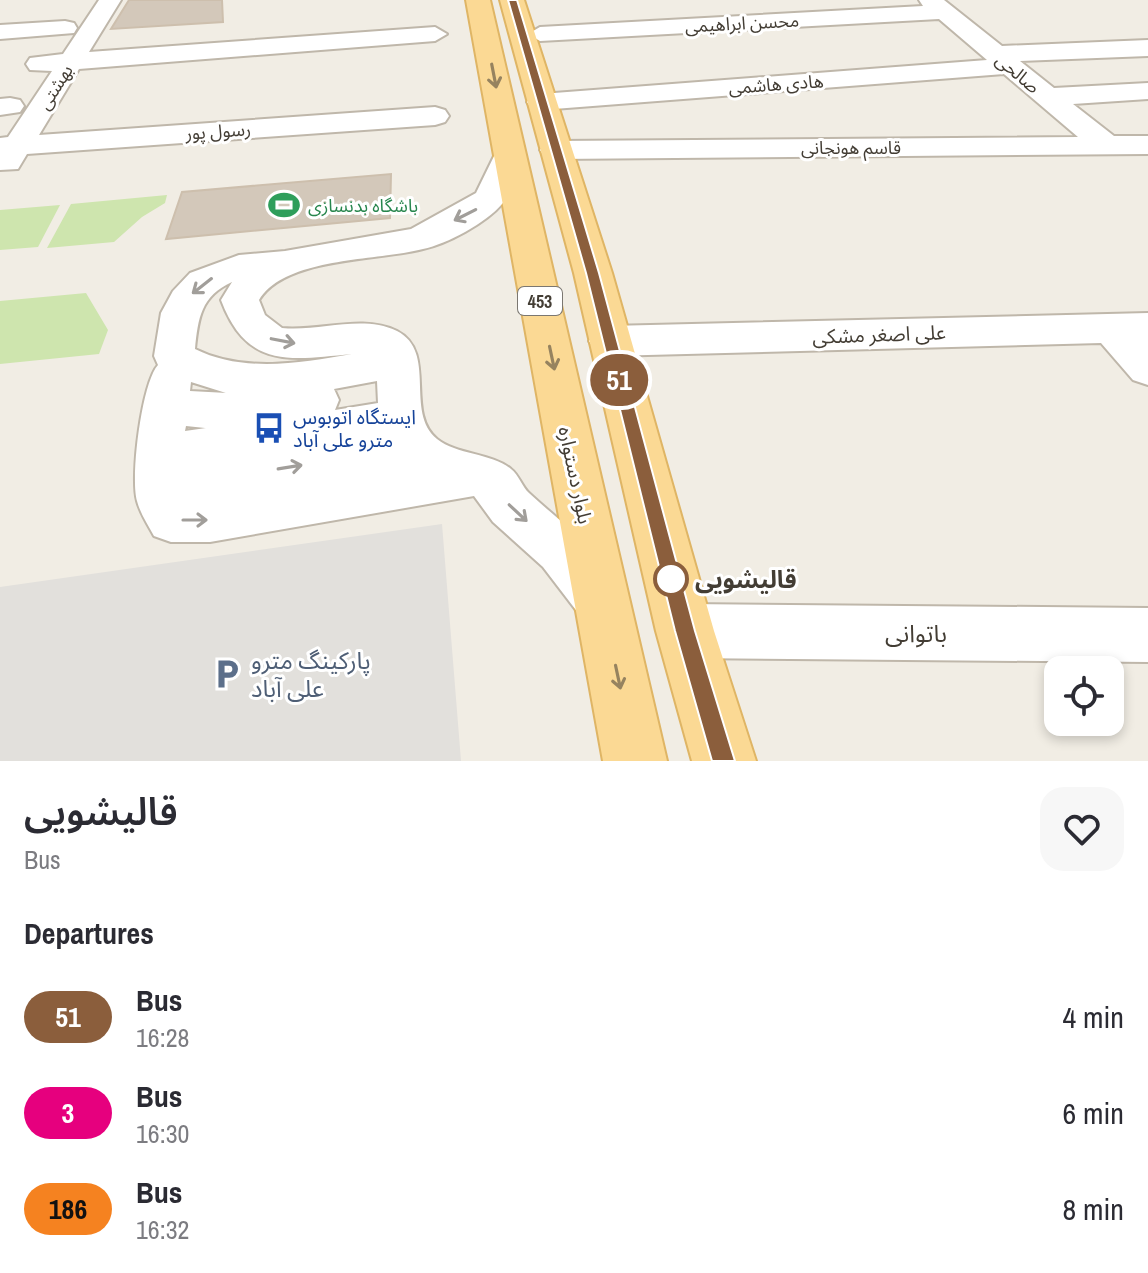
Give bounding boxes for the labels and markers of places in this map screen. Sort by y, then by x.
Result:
sports icon: باشگاه بدنسازی [267,188,301,222]
place label: باشگاه بدنسازی [308,193,418,218]
place label: ایستگاه اتوبوس مترو علی آباد [293,403,416,453]
bus stop icon: ایستگاه اتوبوس مترو علی آباد [252,411,286,445]
marker: قالیشویی [654,562,688,596]
place label: قالیشویی [695,563,797,595]
place label: پارکینگ مترو علی آباد [251,644,371,704]
parking icon: پارکینگ مترو علی آباد [210,657,244,691]

